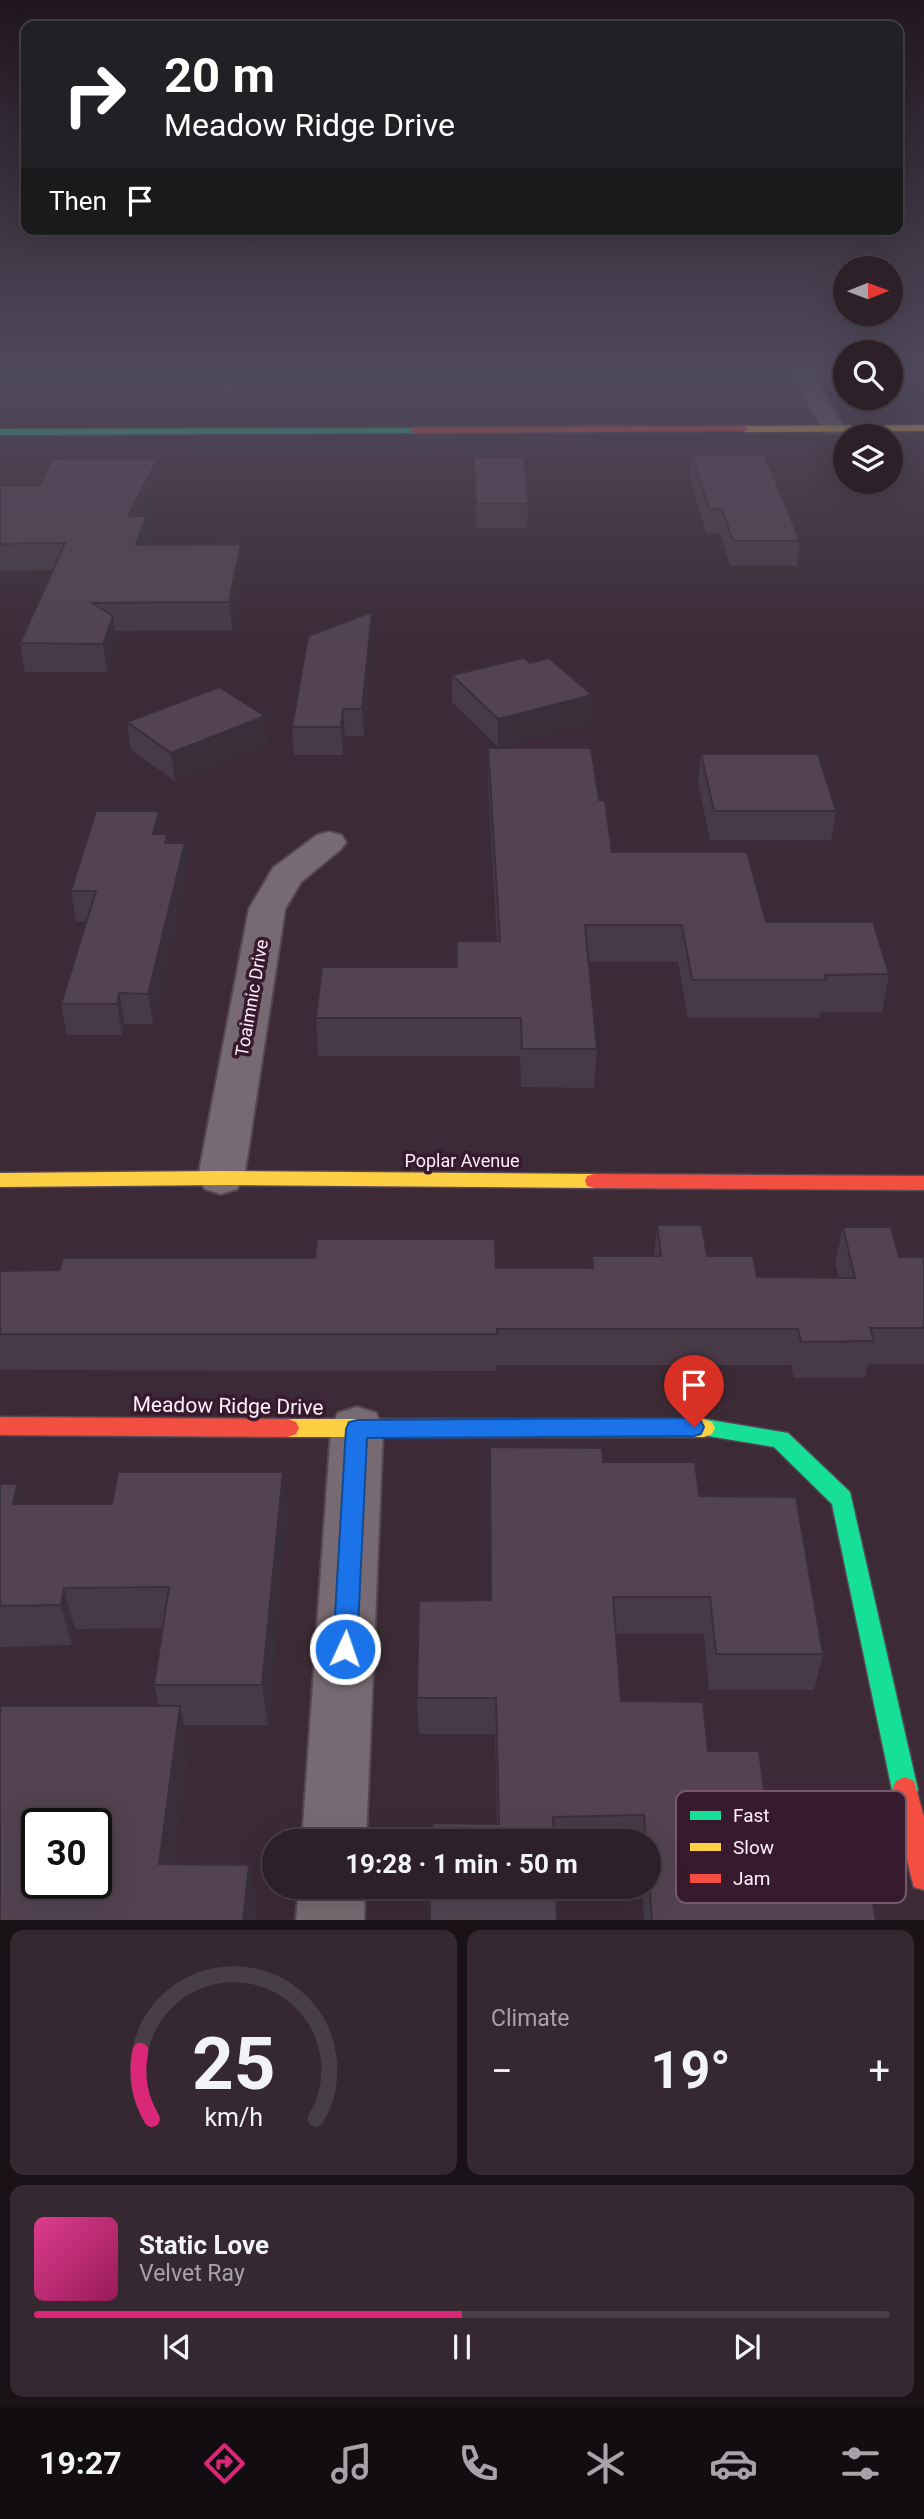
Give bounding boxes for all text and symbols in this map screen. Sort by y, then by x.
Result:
text: 20 m [164,47,275,104]
icon: right [49,49,140,140]
text: Meadow Ridge Drive [164,106,455,144]
icon: arrive [121,182,159,220]
text: Then [49,186,107,216]
north arrow [833,256,903,326]
map controls [833,256,903,494]
button: search [833,340,903,410]
button: layers [833,424,903,494]
street label: Toaimnic Drive [231,938,272,1058]
street label: Poplar Avenue [404,1150,520,1171]
pin [664,1355,724,1427]
icon: arrive [675,1366,713,1404]
street label: Meadow Ridge Drive [132,1392,324,1420]
position arrow [308,1612,382,1686]
legend [676,1791,906,1903]
text: Fast [733,1804,770,1827]
speed limit sign: 30 [21,1808,112,1899]
text: Slow [733,1836,774,1859]
text: 19:28 · 1 min · 50 m [345,1849,578,1879]
text: Jam [733,1867,770,1890]
text: Climate [491,2005,570,2032]
text: 25 [192,2021,275,2107]
text: 19° [651,2040,731,2101]
text: − [491,2049,513,2093]
text: + [868,2049,890,2093]
text: km/h [204,2102,263,2131]
text: Static Love [139,2230,269,2260]
text: Velvet Ray [139,2260,245,2287]
icon: previous [158,2328,196,2366]
icon: pause [443,2328,481,2366]
icon: next [728,2328,766,2366]
icon: directions [200,2439,249,2488]
icon: music [327,2439,376,2488]
icon: phone [454,2439,503,2488]
icon: climate [581,2439,630,2488]
icon: car [709,2439,758,2488]
icon: filters [836,2439,885,2488]
text: 19:27 [39,2444,122,2482]

